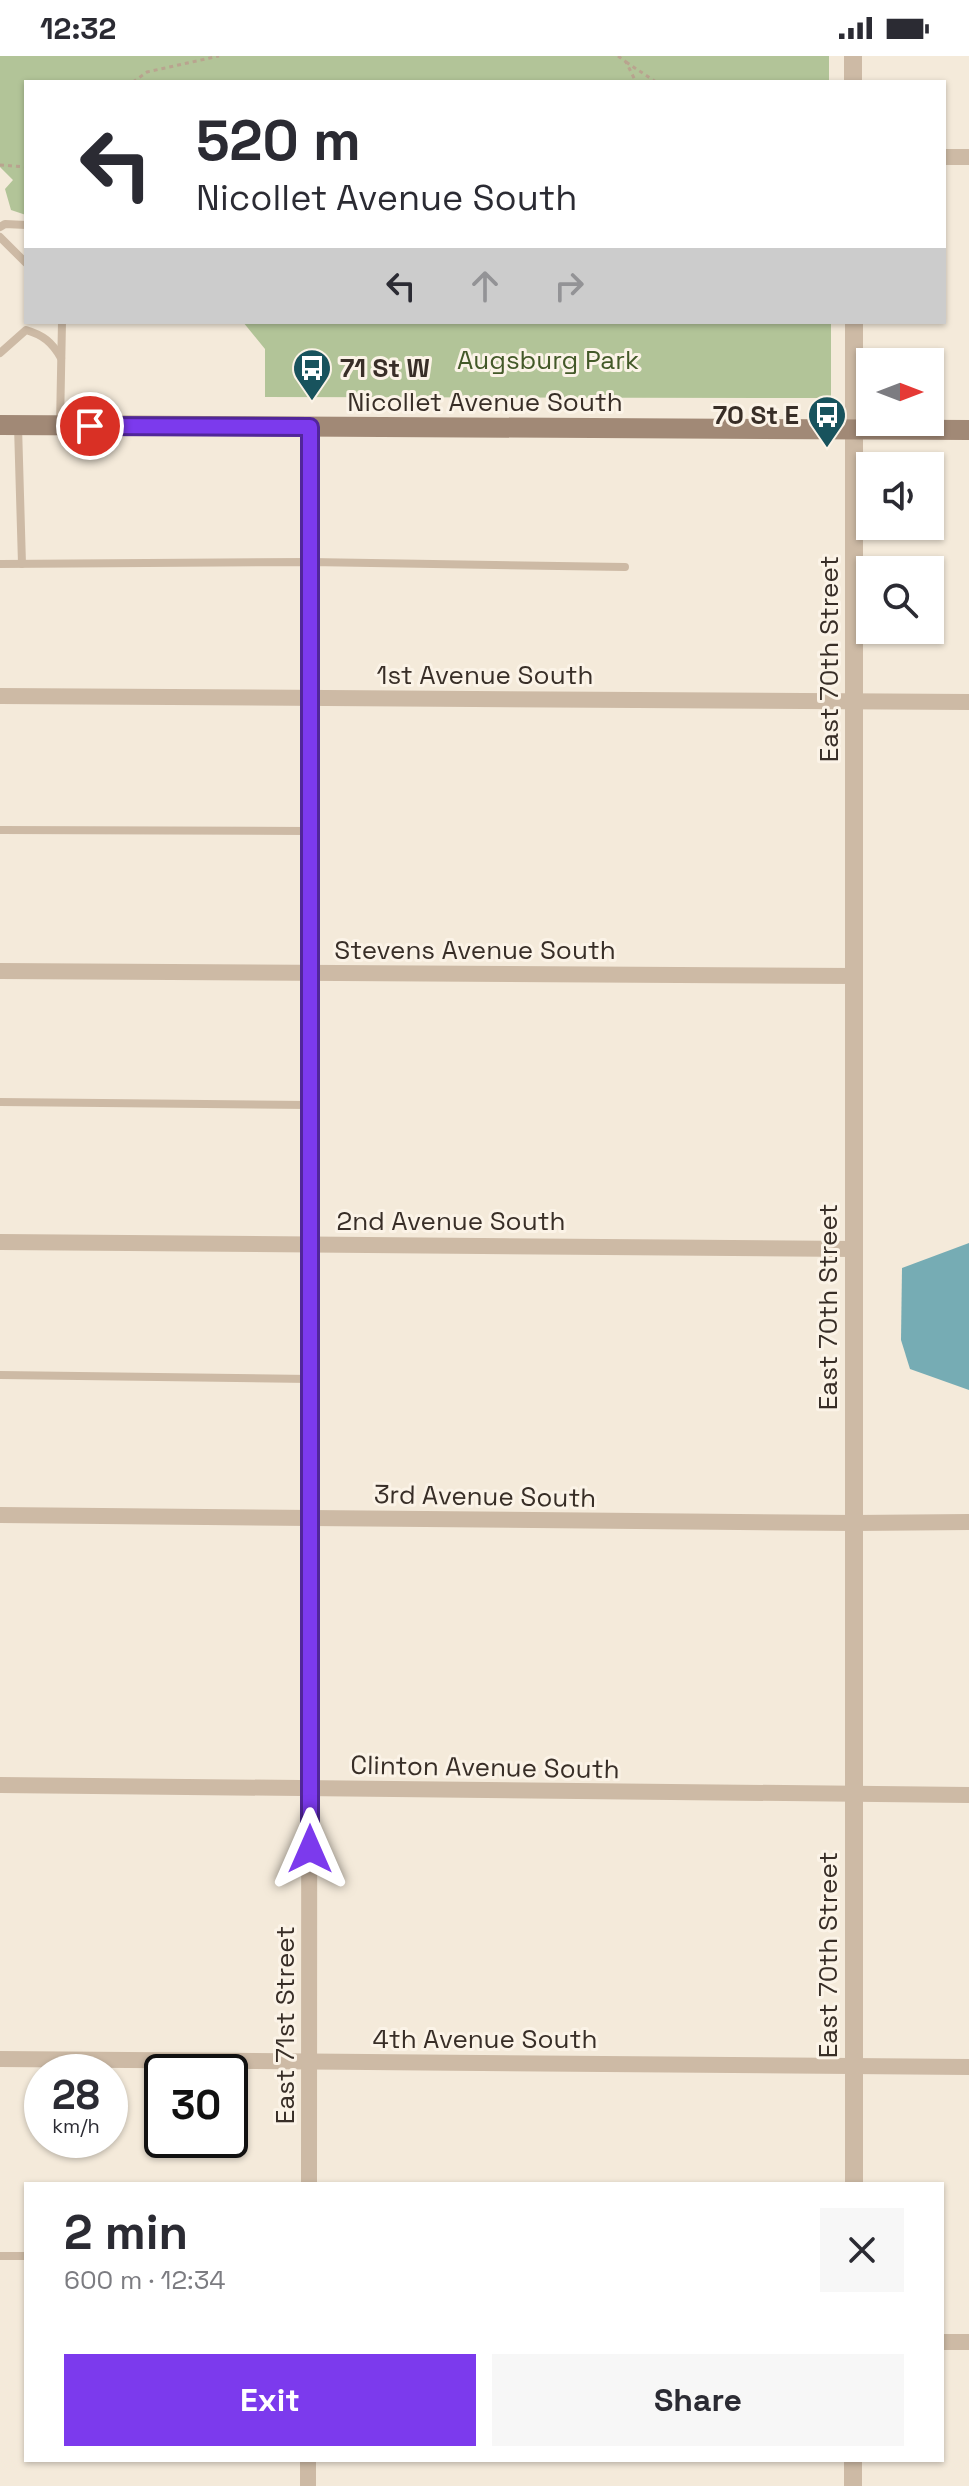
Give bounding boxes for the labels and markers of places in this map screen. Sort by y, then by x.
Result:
bus stop icon: 71 St W [291,347,333,402]
place label: 71 St W [340,351,430,385]
pin [56,392,124,460]
bus stop icon: 70 St E [806,394,848,449]
place label: 70 St E [713,398,799,432]

